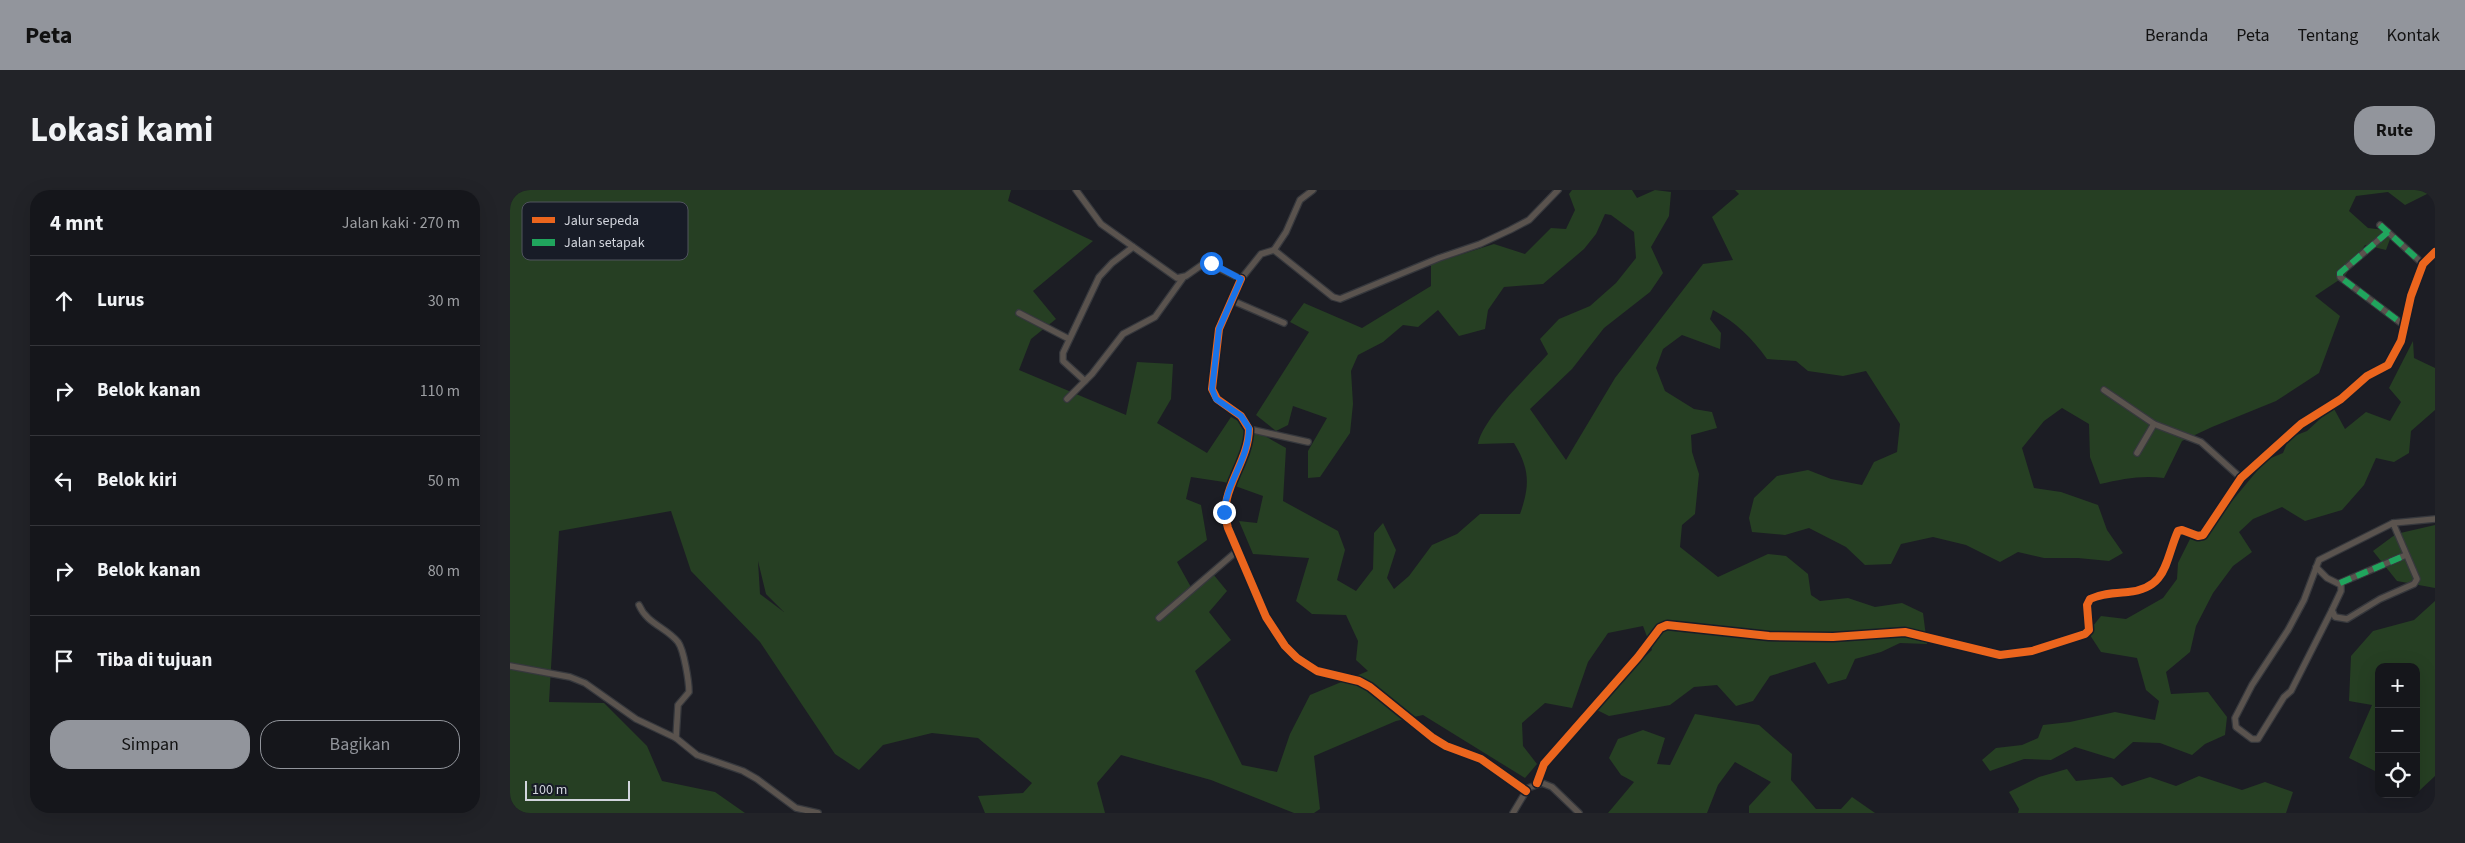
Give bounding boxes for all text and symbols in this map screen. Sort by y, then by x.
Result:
text: Peta [25,18,72,53]
text: Beranda [2145,23,2208,48]
text: Peta [2236,23,2269,48]
text: Tentang [2297,23,2358,48]
text: Kontak [2386,23,2440,48]
text: Lokasi kami [30,105,213,155]
button: Rute [2354,106,2435,155]
legend [522,202,688,260]
text: 4 mnt [50,208,103,238]
text: Jalur sepeda [564,211,639,231]
text: Jalan kaki · 270 m [342,212,460,234]
text: Jalan setapak [564,233,645,253]
route start [1200,252,1223,275]
icon: ahead [50,287,78,315]
text: Lurus [97,287,144,314]
text: 30 m [428,290,460,312]
icon: right [50,377,78,405]
text: Belok kanan [97,377,201,404]
text: 110 m [420,380,460,402]
icon: left [50,467,78,495]
text: Belok kiri [97,467,177,494]
text: 50 m [428,470,460,492]
route end [1213,501,1236,524]
icon: right [50,557,78,585]
text: Belok kanan [97,557,201,584]
text: 80 m [428,560,460,582]
icon: arrive [50,647,78,675]
text: Tiba di tujuan [97,647,212,674]
map controls [2375,663,2420,798]
button: + [2375,663,2420,708]
button: − [2375,708,2420,753]
button: Simpan [50,720,250,769]
button: Bagikan [260,720,460,769]
button: locate [2375,753,2420,798]
scale bar [525,778,630,801]
text: 100 m [532,780,567,800]

